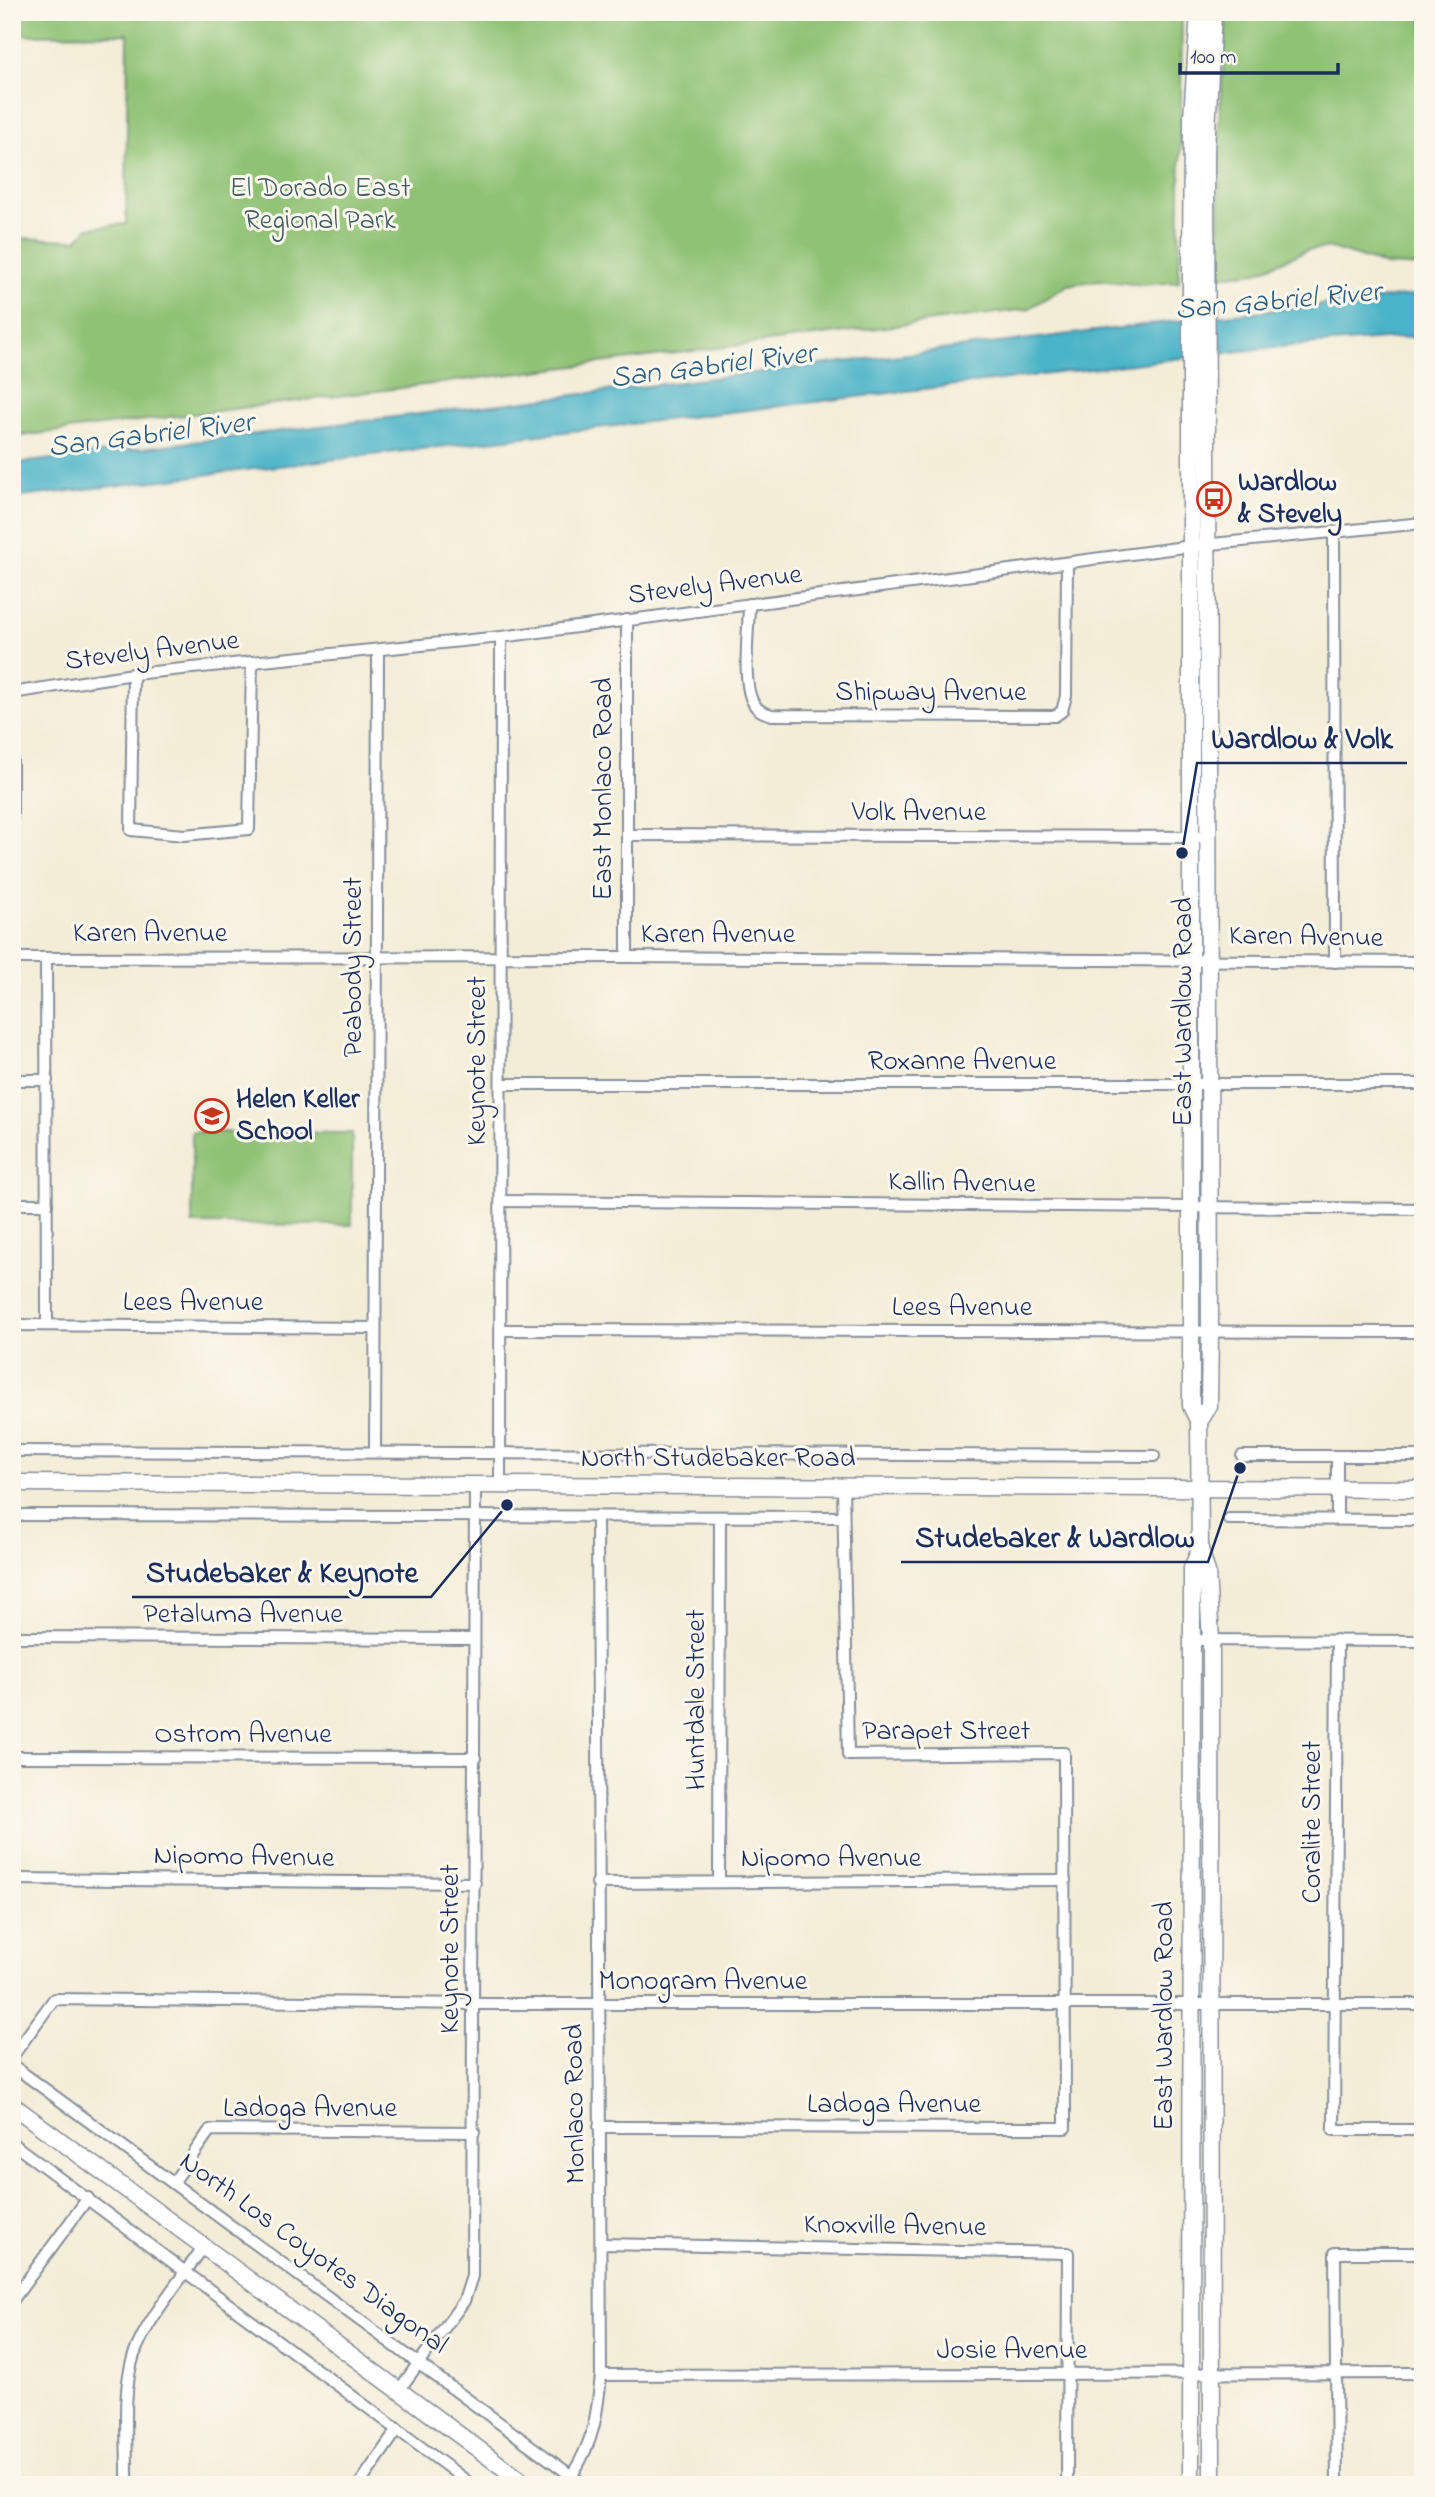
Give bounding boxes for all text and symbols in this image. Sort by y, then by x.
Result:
scale bar [1180,32,1337,76]
text: 100 m [1190,43,1236,73]
park label: El Dorado East Regional Park [230,169,410,242]
water label: San Gabriel River [1173,271,1386,333]
water label: San Gabriel River [608,332,822,401]
water label: San Gabriel River [46,401,260,470]
place label: Wardlow & Stevely [1237,463,1342,536]
bus stop icon: Wardlow & Stevely [1195,480,1233,518]
street label: Stevely Avenue [626,555,805,617]
street label: Stevely Avenue [63,621,242,683]
street label: Shipway Avenue [835,673,1027,714]
street label: East Monlaco Road [584,677,625,900]
callout: Wardlow & Volk [1197,712,1407,763]
text: Wardlow & Volk [1211,719,1394,763]
street label: Volk Avenue [851,793,987,834]
street label: Peabody Street [334,877,375,1057]
street label: East Wardlow Road [1164,897,1205,1127]
street label: Karen Avenue [73,914,228,955]
street label: Karen Avenue [641,915,796,956]
street label: Karen Avenue [1228,916,1384,960]
street label: Keynote Street [458,976,499,1146]
street label: Roxanne Avenue [868,1042,1057,1083]
place label: Helen Keller School [236,1080,361,1153]
school or university icon: Helen Keller School [193,1097,231,1135]
street label: Kallin Avenue [888,1162,1037,1206]
street label: Lees Avenue [123,1283,264,1324]
street label: Lees Avenue [892,1288,1033,1329]
street label: North Studebaker Road [581,1439,856,1480]
callout: Studebaker & Wardlow [901,1511,1208,1562]
text: Studebaker & Wardlow [915,1518,1195,1562]
callout: Studebaker & Keynote [132,1546,431,1597]
text: Studebaker & Keynote [146,1553,420,1597]
street label: Petaluma Avenue [143,1595,343,1636]
street label: Huntdale Street [677,1609,718,1791]
street label: Parapet Street [862,1712,1030,1753]
street label: Ostrom Avenue [154,1715,332,1756]
street label: Coralite Street [1293,1741,1334,1904]
street label: Nipomo Avenue [153,1836,335,1880]
street label: Nipomo Avenue [741,1839,922,1880]
street label: Keynote Street [431,1864,472,2034]
street label: East Wardlow Road [1145,1901,1186,2131]
street label: Monogram Avenue [599,1962,808,2003]
street label: Monlaco Road [554,2023,598,2184]
street label: Ladoga Avenue [807,2085,982,2126]
street label: Ladoga Avenue [223,2089,398,2130]
street label: North Los Coyotes Diagonal [170,2142,456,2366]
street label: Knoxville Avenue [803,2205,987,2249]
street label: Josie Avenue [937,2331,1088,2372]

